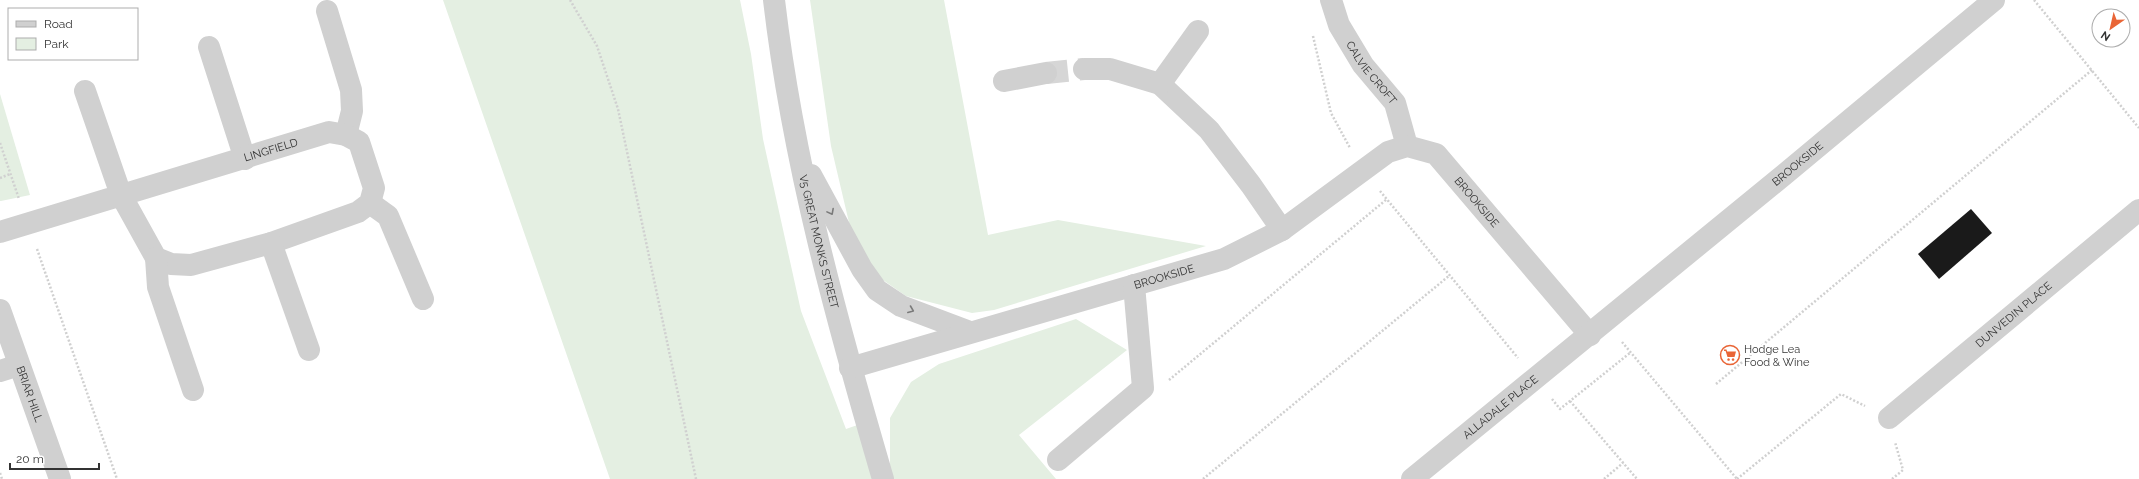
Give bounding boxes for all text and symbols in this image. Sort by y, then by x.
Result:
legend [8,8,138,60]
north arrow [2091,8,2131,48]
text: Road [44,17,73,31]
text: N [2099,28,2113,44]
text: Park [44,37,69,51]
street label: CALVIE CROFT [1343,39,1399,107]
street label: LINGFIELD [242,136,300,165]
street label: BROOKSIDE [1770,139,1826,189]
street label: V5 GREAT MONKS STREET [796,174,841,310]
street label: BROOKSIDE [1451,174,1502,230]
one-way arrow [826,208,834,215]
street label: BROOKSIDE [1132,262,1196,292]
street label: DUNVEDIN PLACE [1973,279,2055,350]
one-way arrow [907,306,914,314]
place label: Hodge Lea Food & Wine [1744,343,1810,369]
supermarket icon: Hodge Lea Food & Wine [1719,344,1741,366]
street label: BRIAR HILL [13,364,45,424]
street label: ALLADALE PLACE [1460,372,1541,442]
scale bar [10,445,99,471]
text: 20 m [16,452,44,466]

